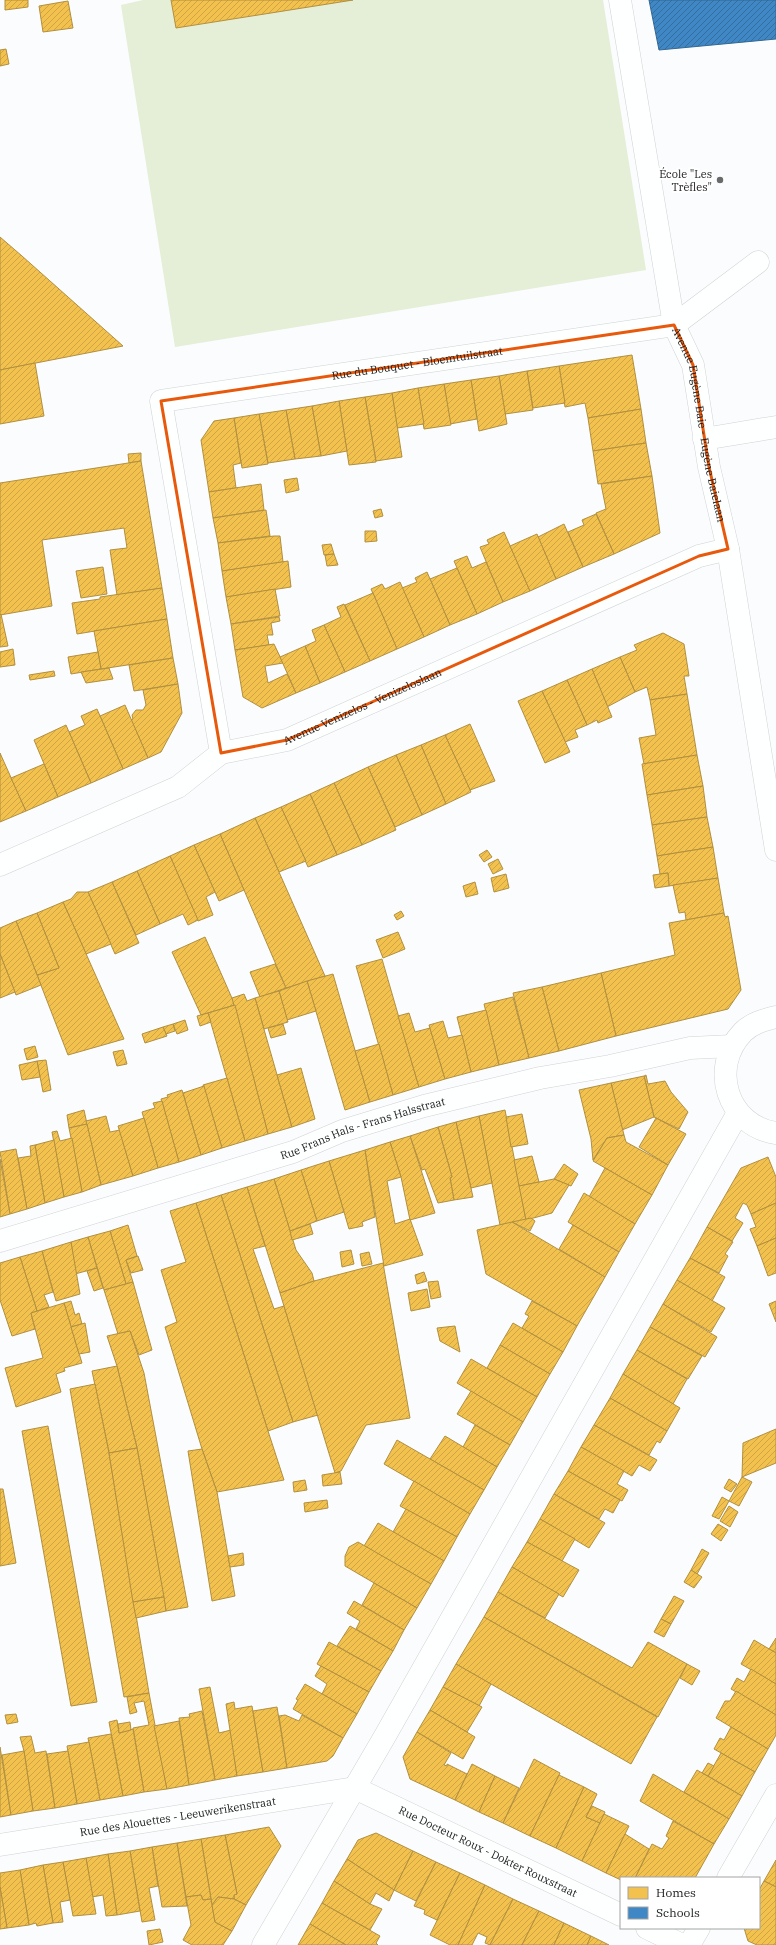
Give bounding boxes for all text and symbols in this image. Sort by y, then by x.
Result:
place label: École "Les Trèfles" [659,167,712,194]
marker: École "Les Trèfles" [715,175,725,185]
street label: Avenue Eugène Baie - Eugène Baielaan [669,325,729,524]
street label: Rue du Bouquet - Bloemtuilstraat [331,343,504,383]
street label: Avenue Venizelos - Venizeloslaan [281,665,444,748]
street label: Rue Frans Hals - Frans Halsstraat [279,1094,447,1162]
street label: Rue des Alouettes - Leeuwerikenstraat [79,1794,277,1839]
street label: Rue Docteur Roux - Dokter Rouxstraat [397,1803,580,1900]
legend [620,1877,760,1929]
text: Homes [656,1885,696,1900]
text: Schools [656,1905,700,1920]

